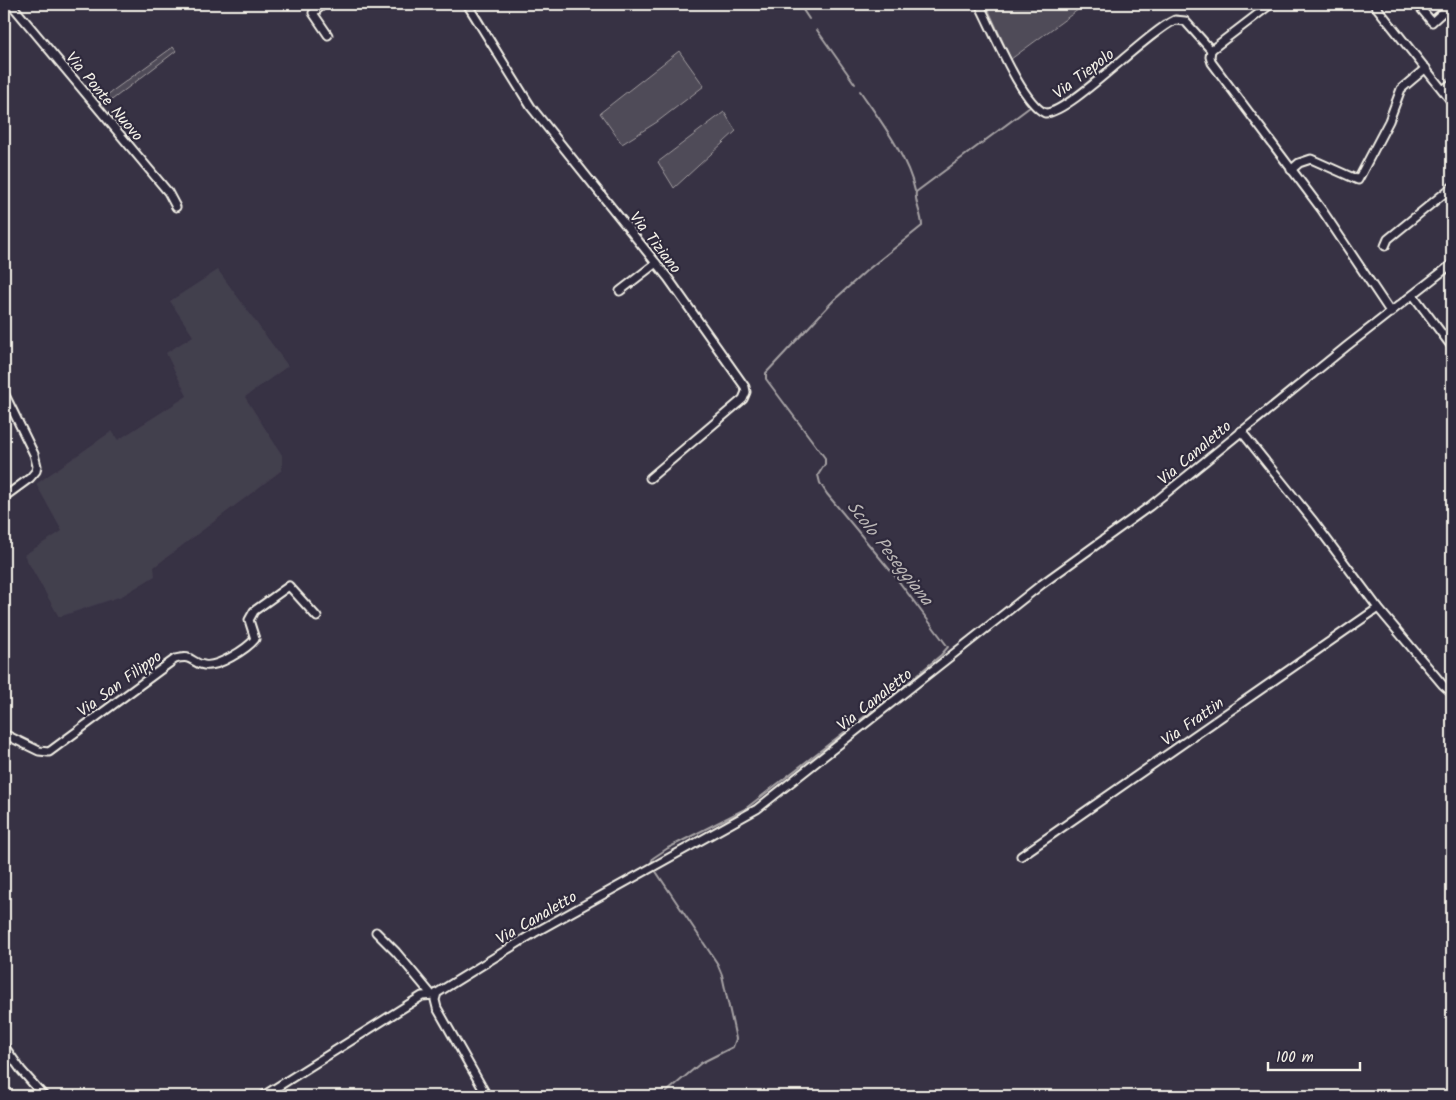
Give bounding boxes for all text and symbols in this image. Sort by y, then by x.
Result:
street label: Via Tiepolo [1048,43,1120,106]
street label: Via Ponte Nuovo [59,47,149,147]
street label: Via Tiziano [623,207,687,279]
street label: Via Canaletto [1152,415,1238,492]
water label: Scolo Peseggiana [838,495,940,614]
street label: Via San Filippo [72,645,168,724]
street label: Via Canaletto [832,663,918,738]
street label: Via Frattin [1156,691,1230,753]
street label: Via Canaletto [491,885,582,952]
scale bar [1268,1040,1361,1072]
text: 100 m [1276,1046,1314,1070]

